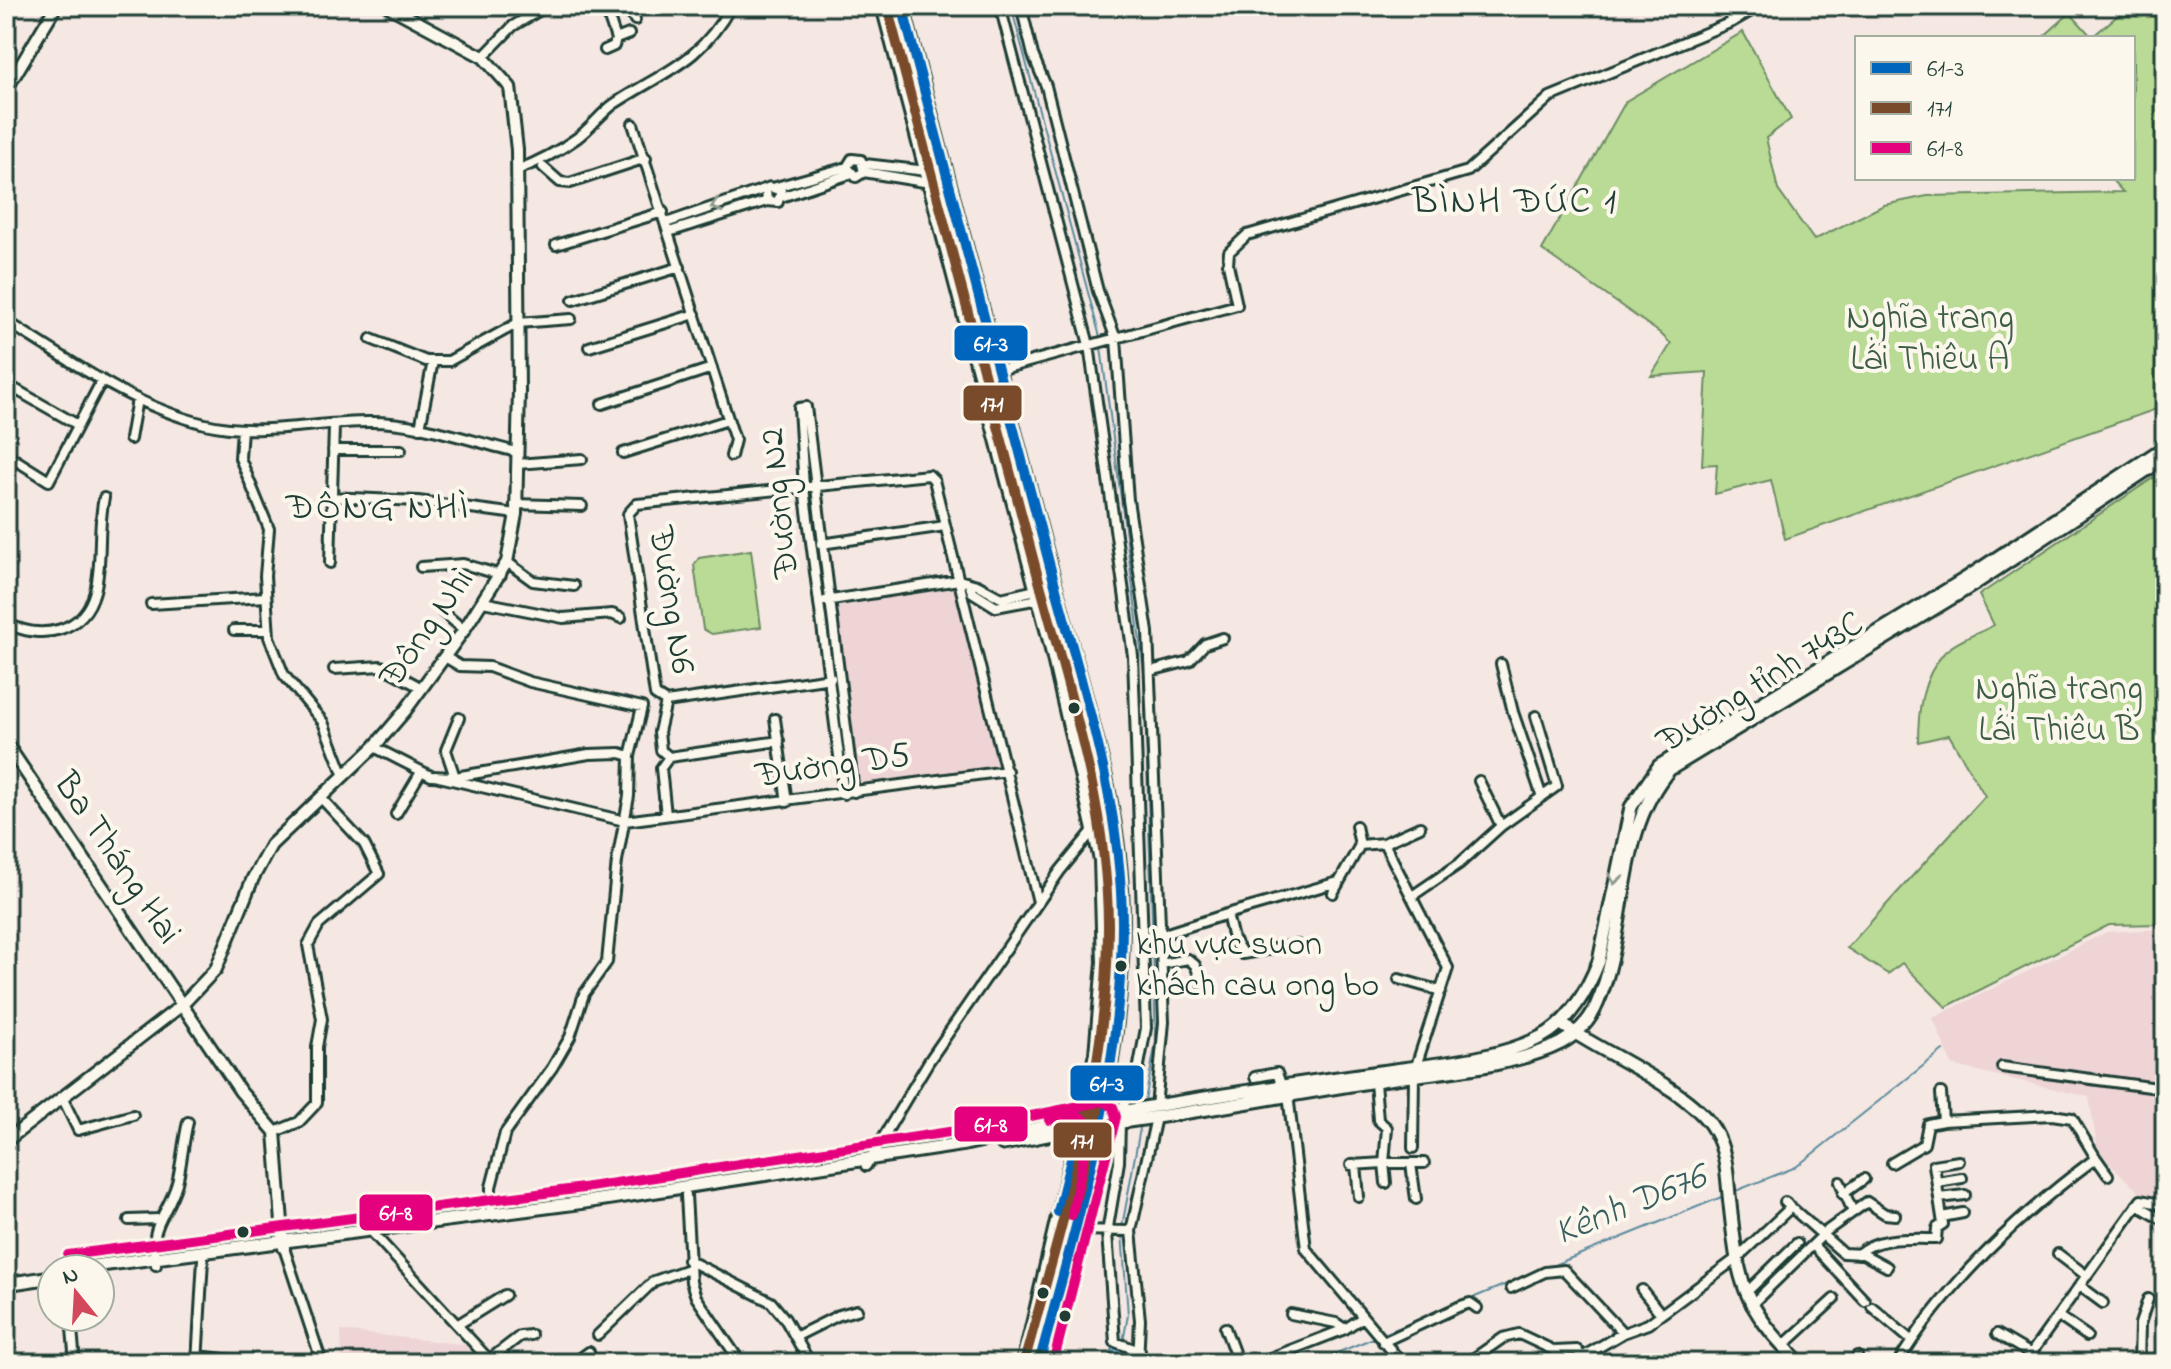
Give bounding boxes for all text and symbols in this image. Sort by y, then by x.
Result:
legend [1855,36,2135,180]
text: 61-3 [1927,53,1964,88]
text: 171 [1927,93,1953,128]
text: 61-8 [1927,133,1963,168]
district label: BÌNH ĐỨC 1 [1411,175,1618,231]
one-way arrow [710,197,724,213]
park label: Nghĩa trang Lái Thiêu A [1846,293,2014,387]
line badge: 61-3 [953,324,1029,362]
text: 61-3 [974,330,1008,362]
line badge: 171 [962,384,1023,422]
text: 171 [980,390,1004,422]
street label: Đường N2 [747,425,815,582]
district label: ĐÔNG NHÌ [285,481,470,537]
street label: Đường N6 [632,521,708,678]
street label: Đông Nhì [367,558,489,701]
street label: Đường tỉnh 743C [1646,599,1875,769]
park label: Nghĩa trang Lái Thiêu B [1975,664,2143,758]
unlabelled marker [1066,700,1082,716]
street label: Đường D5 [751,730,914,804]
street label: Ba Tháng Hai [38,761,193,956]
one-way arrow [1608,872,1625,886]
place label: khu vực suon khách cau ong bo [1136,921,1379,1012]
marker: khu vực suon khách cau ong bo [1113,958,1129,974]
line badge: 61-3 [1069,1064,1145,1102]
text: 61-3 [1090,1070,1124,1102]
line badge: 61-8 [953,1105,1029,1143]
text: 61-8 [974,1111,1008,1143]
line badge: 171 [1052,1121,1113,1159]
text: 171 [1070,1127,1094,1159]
water label: Kênh D676 [1547,1148,1720,1262]
line badge: 61-8 [358,1193,434,1232]
text: 61-8 [379,1199,413,1231]
unlabelled marker [235,1224,251,1240]
north arrow [36,1253,116,1333]
text: N [59,1259,83,1294]
unlabelled marker [1035,1285,1051,1301]
unlabelled marker [1057,1308,1073,1324]

